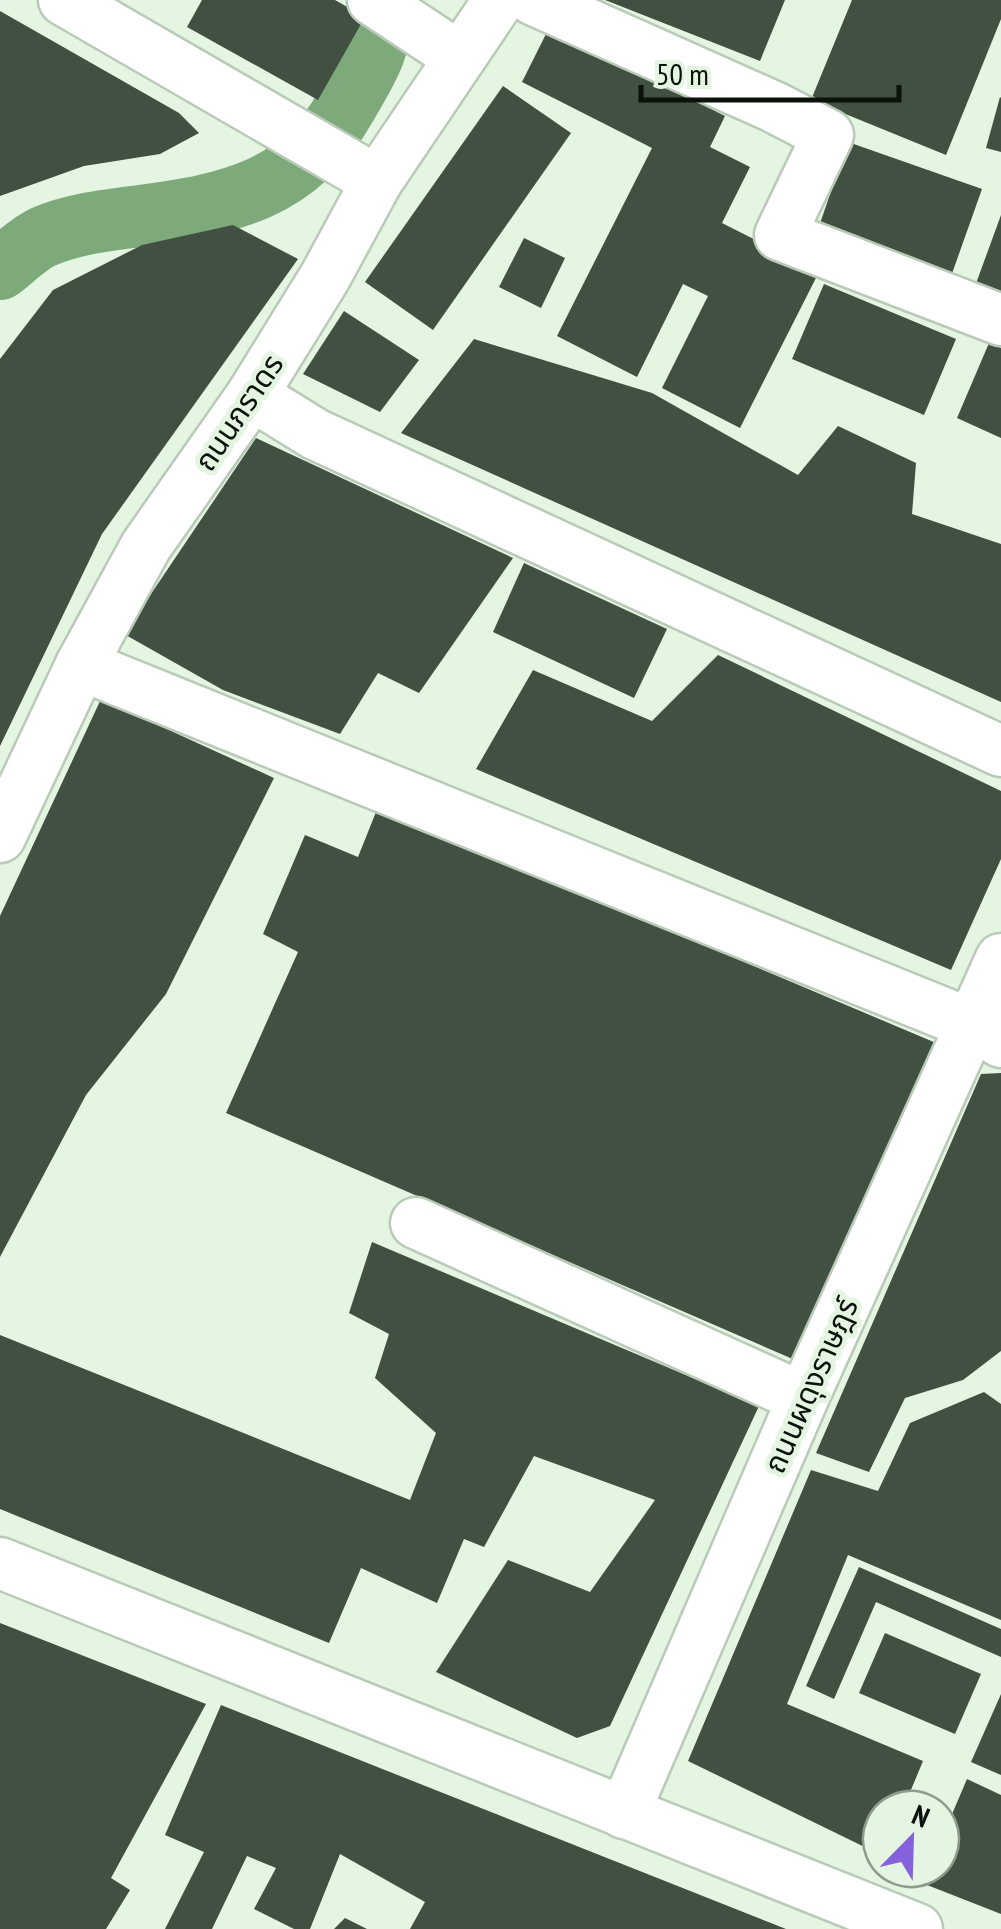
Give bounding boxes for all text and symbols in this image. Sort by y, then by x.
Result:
scale bar [641,40,898,102]
text: 50 m [656,54,709,93]
street label: ถนนภราดร [185,346,291,478]
street label: ถนนผดุงราษฎร์ [754,1290,867,1479]
north arrow [861,1789,961,1889]
text: N [907,1796,935,1836]

